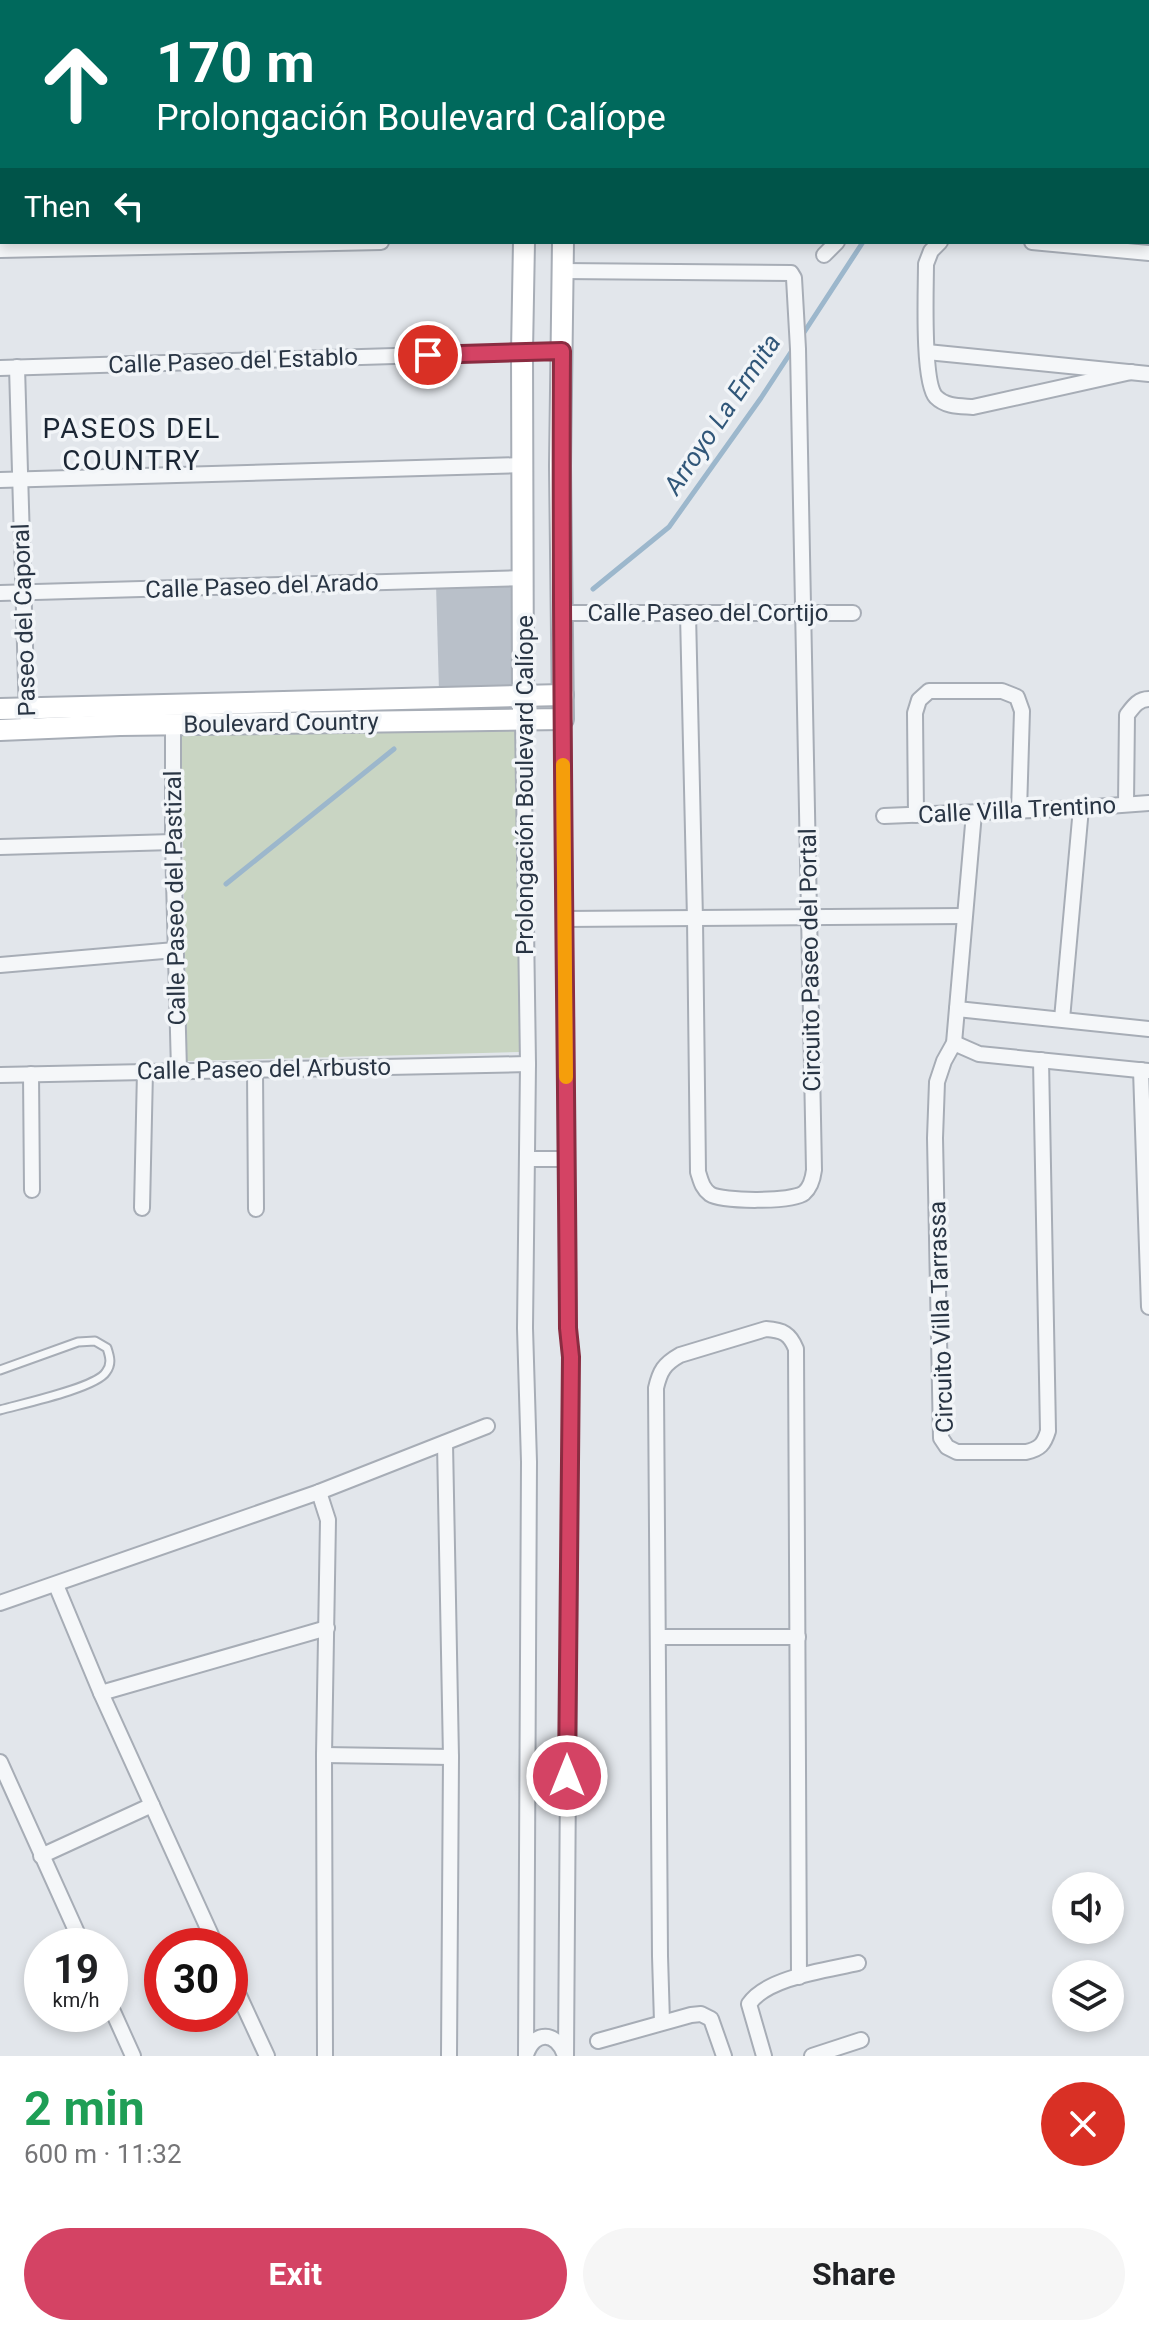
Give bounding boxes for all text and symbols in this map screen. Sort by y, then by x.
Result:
text: 170 m [156,30,315,96]
icon: ahead [24,32,128,136]
text: Prolongación Boulevard Calíope [156,97,666,139]
icon: left [107,184,151,228]
text: Then [24,189,91,224]
pin [394,321,462,389]
water label: Arroyo La Ermita [656,328,787,501]
icon: arrive [406,333,450,377]
street label: Calle Paseo del Establo [108,343,358,379]
district label: PASEOS DEL COUNTRY [43,412,221,477]
street label: Paseo del Caporal [7,523,41,717]
street label: Calle Paseo del Arado [145,568,379,604]
street label: Calle Paseo del Cortijo [587,599,829,627]
street label: Prolongación Boulevard Calíope [511,615,539,955]
street label: Boulevard Country [183,707,380,739]
street label: Calle Paseo del Pastizal [159,770,191,1026]
street label: Calle Villa Trentino [917,791,1117,829]
street label: Circuito Paseo del Portal [794,828,826,1092]
street label: Calle Paseo del Arbusto [137,1053,391,1085]
street label: Circuito Villa Tarrassa [923,1200,959,1434]
position arrow [525,1734,609,1818]
map controls [1052,1872,1124,2032]
button: sound [1052,1872,1124,1944]
speed limit sign: 30 [144,1928,248,2032]
text: 19 [53,1946,99,1993]
button: layers [1052,1960,1124,2032]
text: km/h [53,1988,99,2012]
text: 2 min [24,2080,145,2137]
button: close [1041,2082,1125,2166]
text: 600 m · 11:32 [24,2139,182,2169]
button: Exit [24,2228,567,2320]
button: Share [583,2228,1125,2320]

